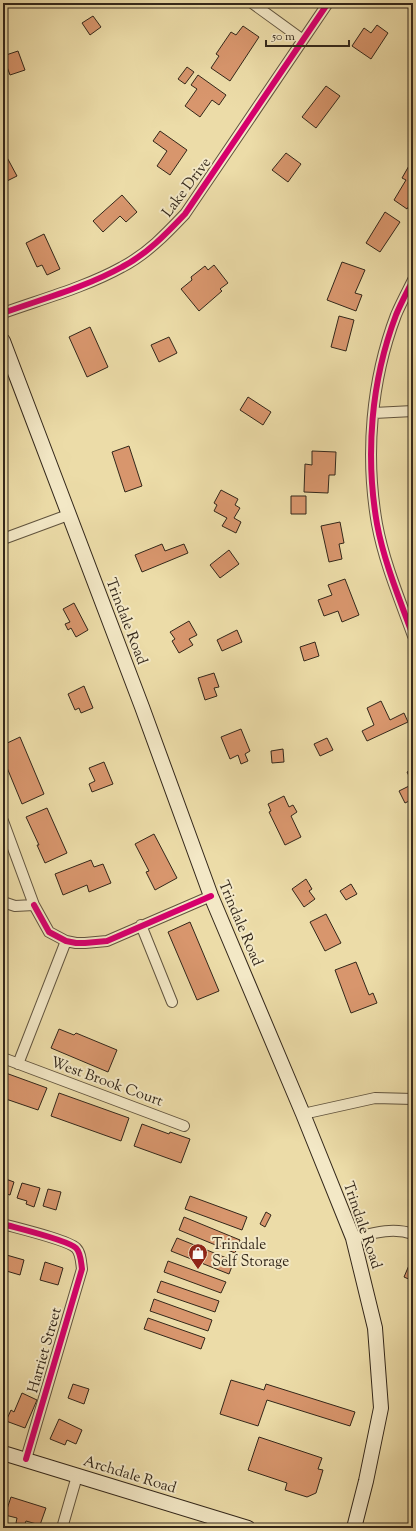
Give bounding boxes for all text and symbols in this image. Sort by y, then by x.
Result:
scale bar [266,22,349,48]
text: 50 m [271,28,295,46]
street label: Lake Drive [158,154,217,222]
street label: Trindale Road [99,575,152,668]
street label: Trindale Road [212,878,267,970]
street label: West Brook Court [47,1052,166,1113]
street label: Trindale Road [337,1179,387,1272]
place label: Trindale Self Storage [212,1235,289,1273]
shop icon: Trindale Self Storage [187,1242,209,1270]
street label: Harriet Street [23,1305,68,1396]
street label: Archdale Road [80,1451,179,1500]

